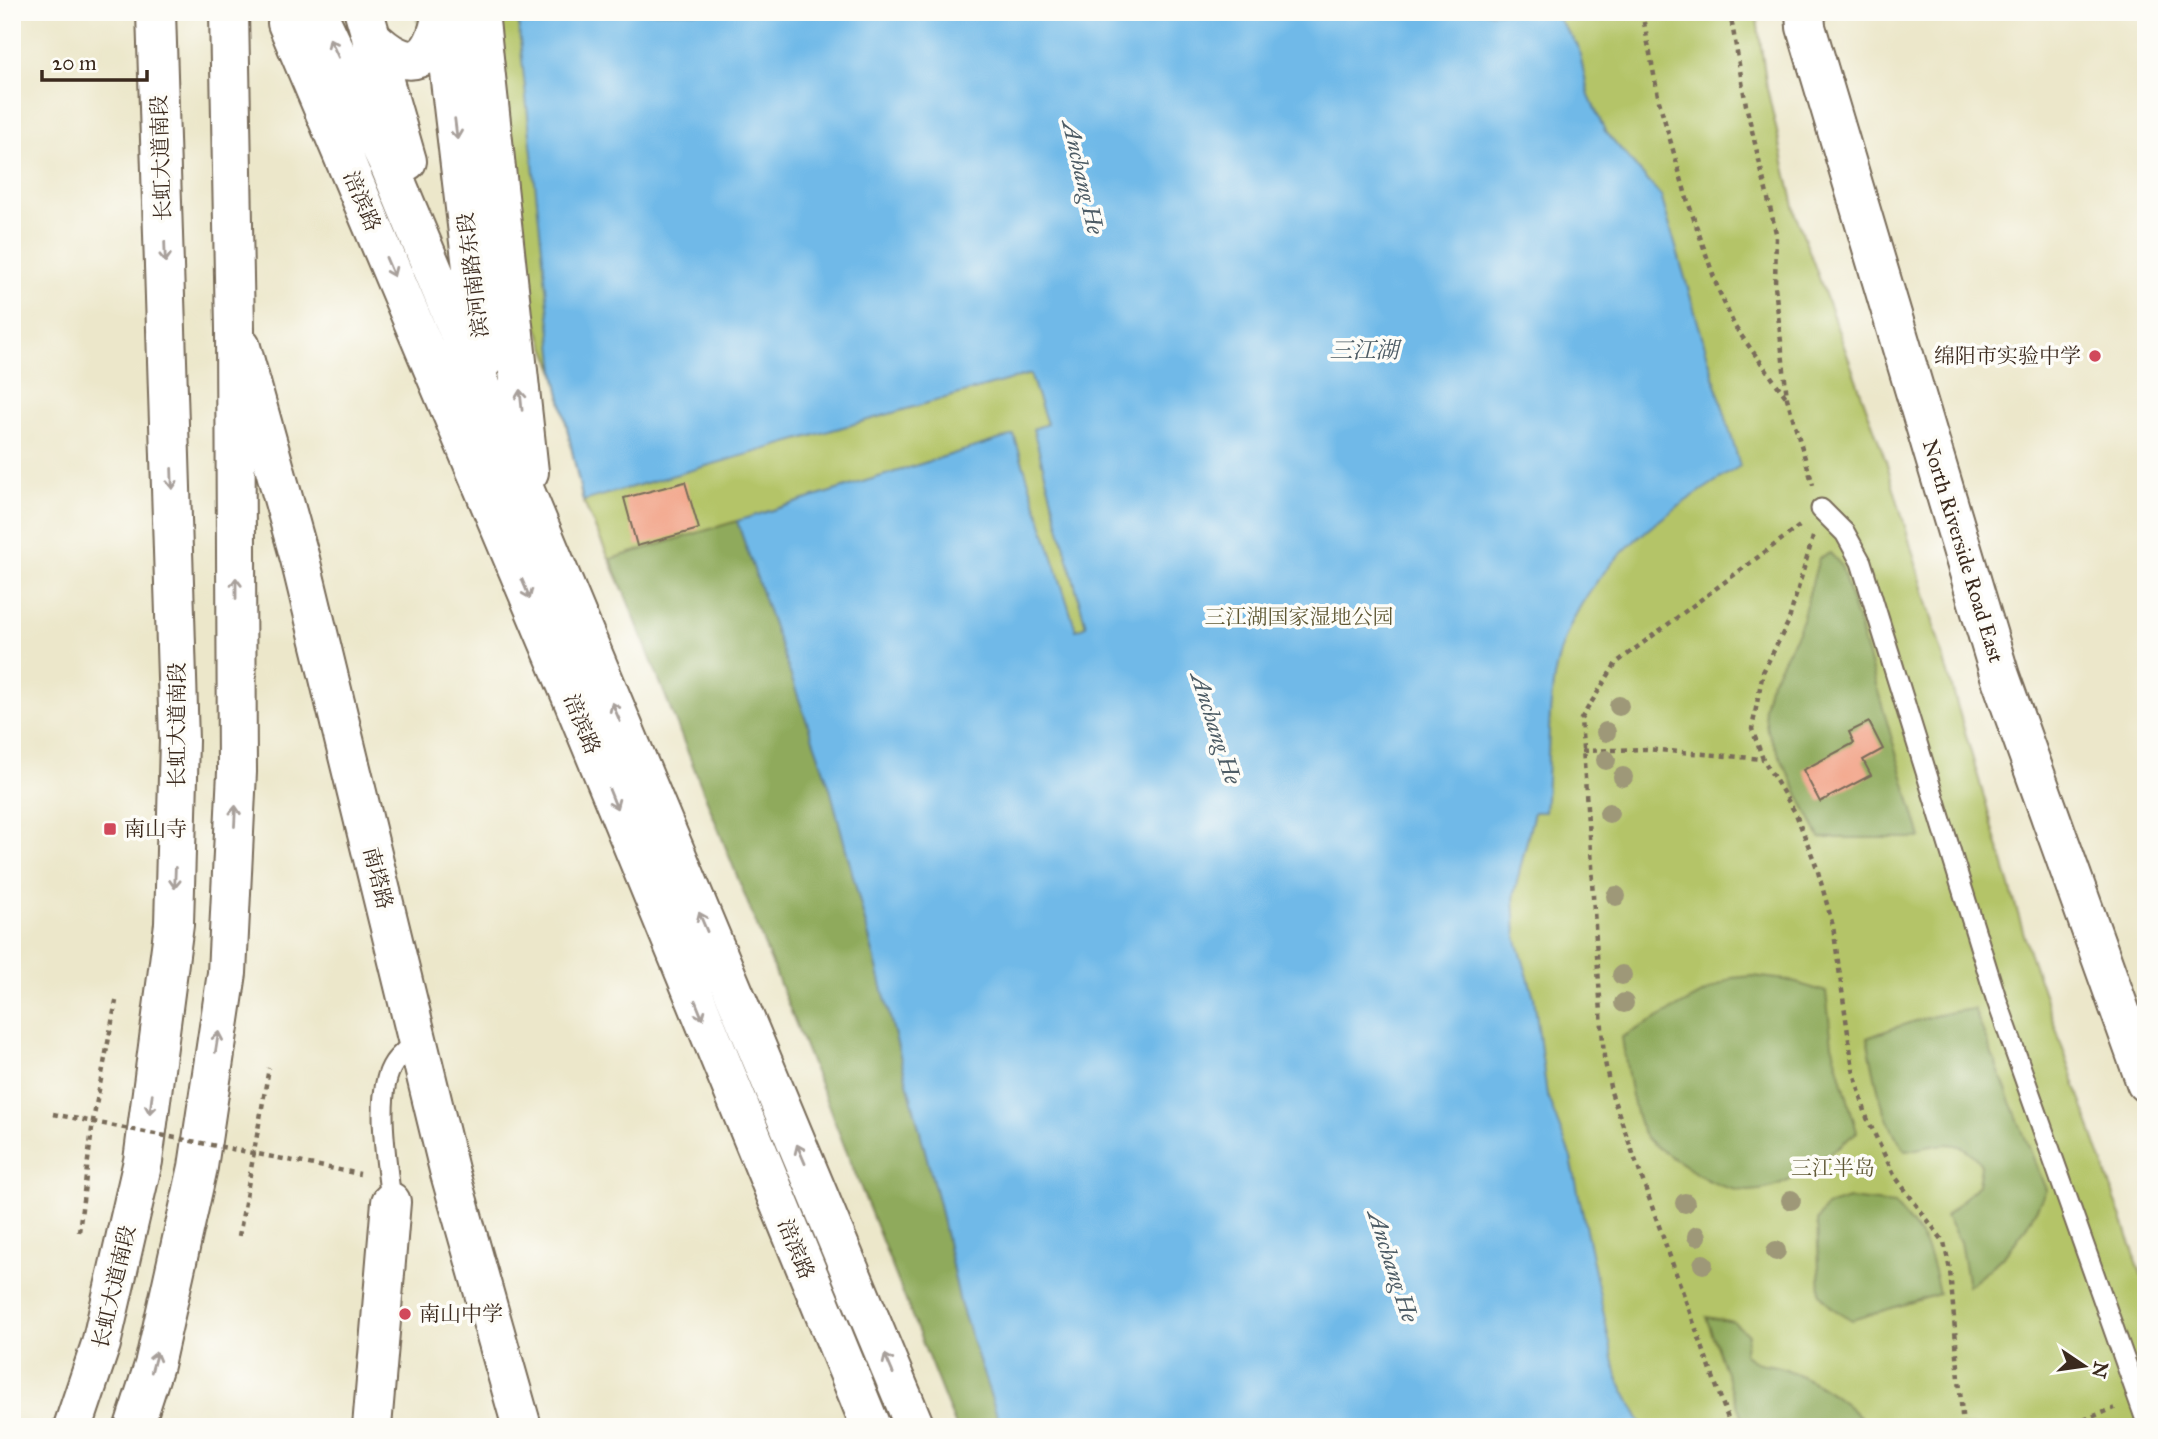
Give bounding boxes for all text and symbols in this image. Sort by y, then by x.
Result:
scale bar [42,38,147,82]
one-way arrow [326,38,340,59]
text: 20 m [52,50,97,76]
street label: 长虹大道南段 [146,95,176,221]
water label: Anchang He [1056,115,1110,237]
one-way arrow [450,117,463,140]
street label: 涪滨路 [338,167,386,235]
street label: 滨河南路东段 [452,211,494,339]
one-way arrow [158,240,171,263]
one-way arrow [384,256,397,277]
water label: 三江湖 [1330,336,1403,364]
place label: 绵阳市实验中学 [1934,343,2081,369]
marker: 绵阳市实验中学 [2087,348,2103,364]
one-way arrow [514,389,527,411]
street label: North Riverside Road East [1917,436,2009,666]
one-way arrow [165,467,178,490]
one-way arrow [229,577,243,600]
one-way arrow [520,578,533,600]
park label: 三江湖国家湿地公园 [1205,604,1394,630]
street label: 长虹大道南段 [164,662,190,788]
water label: Anchang He [1184,667,1247,788]
street label: 涪滨路 [558,690,606,758]
one-way arrow [608,701,621,723]
one-way arrow [607,788,620,810]
one-way arrow [228,805,241,828]
place label: 南山寺 [124,816,187,842]
marker: 南山寺 [102,821,118,837]
street label: 南塔路 [358,844,398,912]
one-way arrow [169,866,182,889]
one-way arrow [696,911,709,933]
one-way arrow [693,999,706,1020]
one-way arrow [211,1032,224,1054]
one-way arrow [144,1092,157,1115]
one-way arrow [794,1144,807,1165]
park label: 三江半岛 [1791,1155,1875,1181]
water label: Anchang He [1361,1205,1424,1326]
street label: 涪滨路 [772,1215,820,1283]
street label: 长虹大道南段 [87,1223,141,1351]
place label: 南山中学 [419,1301,503,1327]
marker: 南山中学 [397,1306,413,1322]
north arrow [2050,1330,2120,1400]
one-way arrow [148,1351,161,1374]
one-way arrow [882,1354,895,1375]
text: N [2087,1359,2113,1380]

